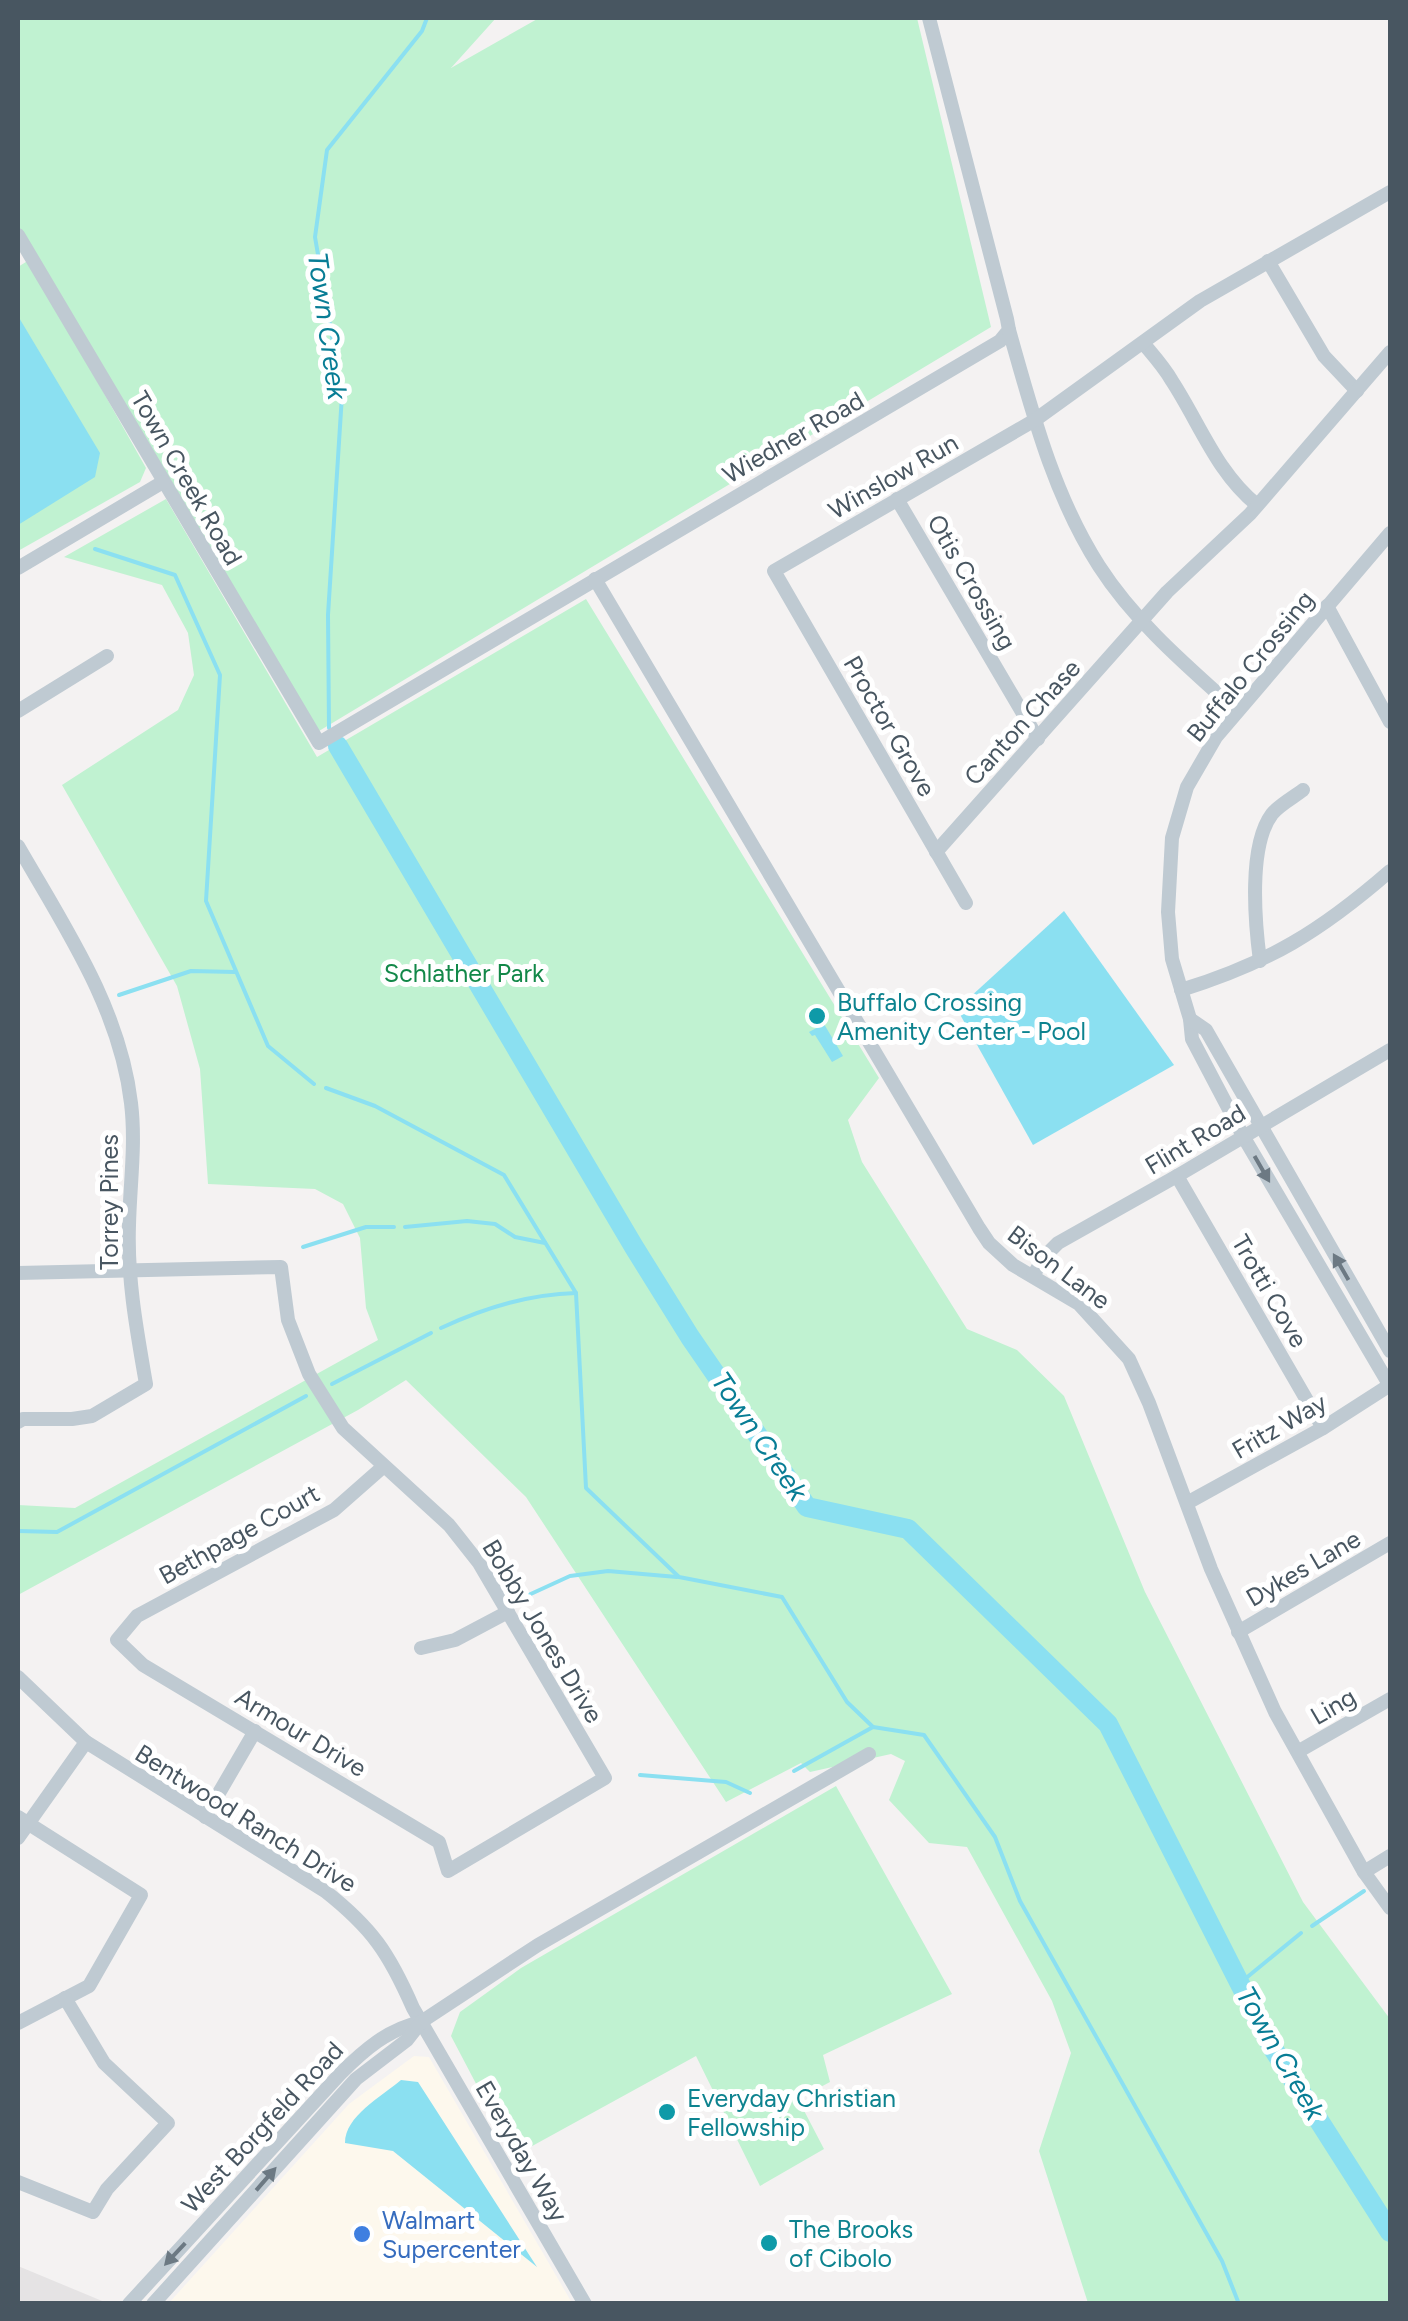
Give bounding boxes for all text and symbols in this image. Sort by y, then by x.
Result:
water label: Town Creek [301,250,355,403]
street label: Wiedner Road [717,385,869,489]
street label: Town Creek Road [125,386,249,570]
street label: Winslow Run [823,427,963,525]
street label: Otis Crossing [921,509,1023,655]
street label: Buffalo Crossing [1180,585,1320,747]
street label: Proctor Grove [838,650,942,802]
street label: Canton Chase [958,653,1086,791]
park label: Schlather Park [384,958,545,988]
place label: Buffalo Crossing Amenity Center - Pool [837,987,1086,1046]
marker: Buffalo Crossing Amenity Center - Pool [806,1005,828,1027]
street label: Flint Road [1139,1097,1251,1181]
street label: Torrey Pines [94,1134,124,1270]
one-way arrow [1253,1155,1271,1183]
street label: Bison Lane [1002,1219,1116,1315]
street label: Trotti Cove [1226,1229,1314,1353]
one-way arrow [1333,1253,1350,1281]
water label: Town Creek [704,1365,816,1508]
street label: Fritz Way [1226,1387,1332,1465]
street label: Bethpage Court [154,1478,324,1590]
street label: Dykes Lane [1240,1523,1366,1613]
street label: Bobby Jones Drive [476,1534,610,1728]
street label: Armour Drive [230,1681,372,1783]
street label: Ling [1305,1681,1361,1731]
street label: Bentwood Ranch Drive [130,1738,362,1898]
water label: Town Creek [1229,1980,1333,2127]
street label: West Borgfeld Road [175,2035,349,2219]
street label: Everyday Way [470,2075,574,2227]
place label: Everyday Christian Fellowship [687,2083,896,2142]
marker: Everyday Christian Fellowship [656,2101,678,2123]
one-way arrow [254,2167,276,2192]
place label: Walmart Supercenter [382,2205,521,2264]
place label: The Brooks of Cibolo [789,2214,913,2273]
marker: Walmart Supercenter [351,2223,373,2245]
marker: The Brooks of Cibolo [758,2232,780,2254]
one-way arrow [164,2242,187,2266]

